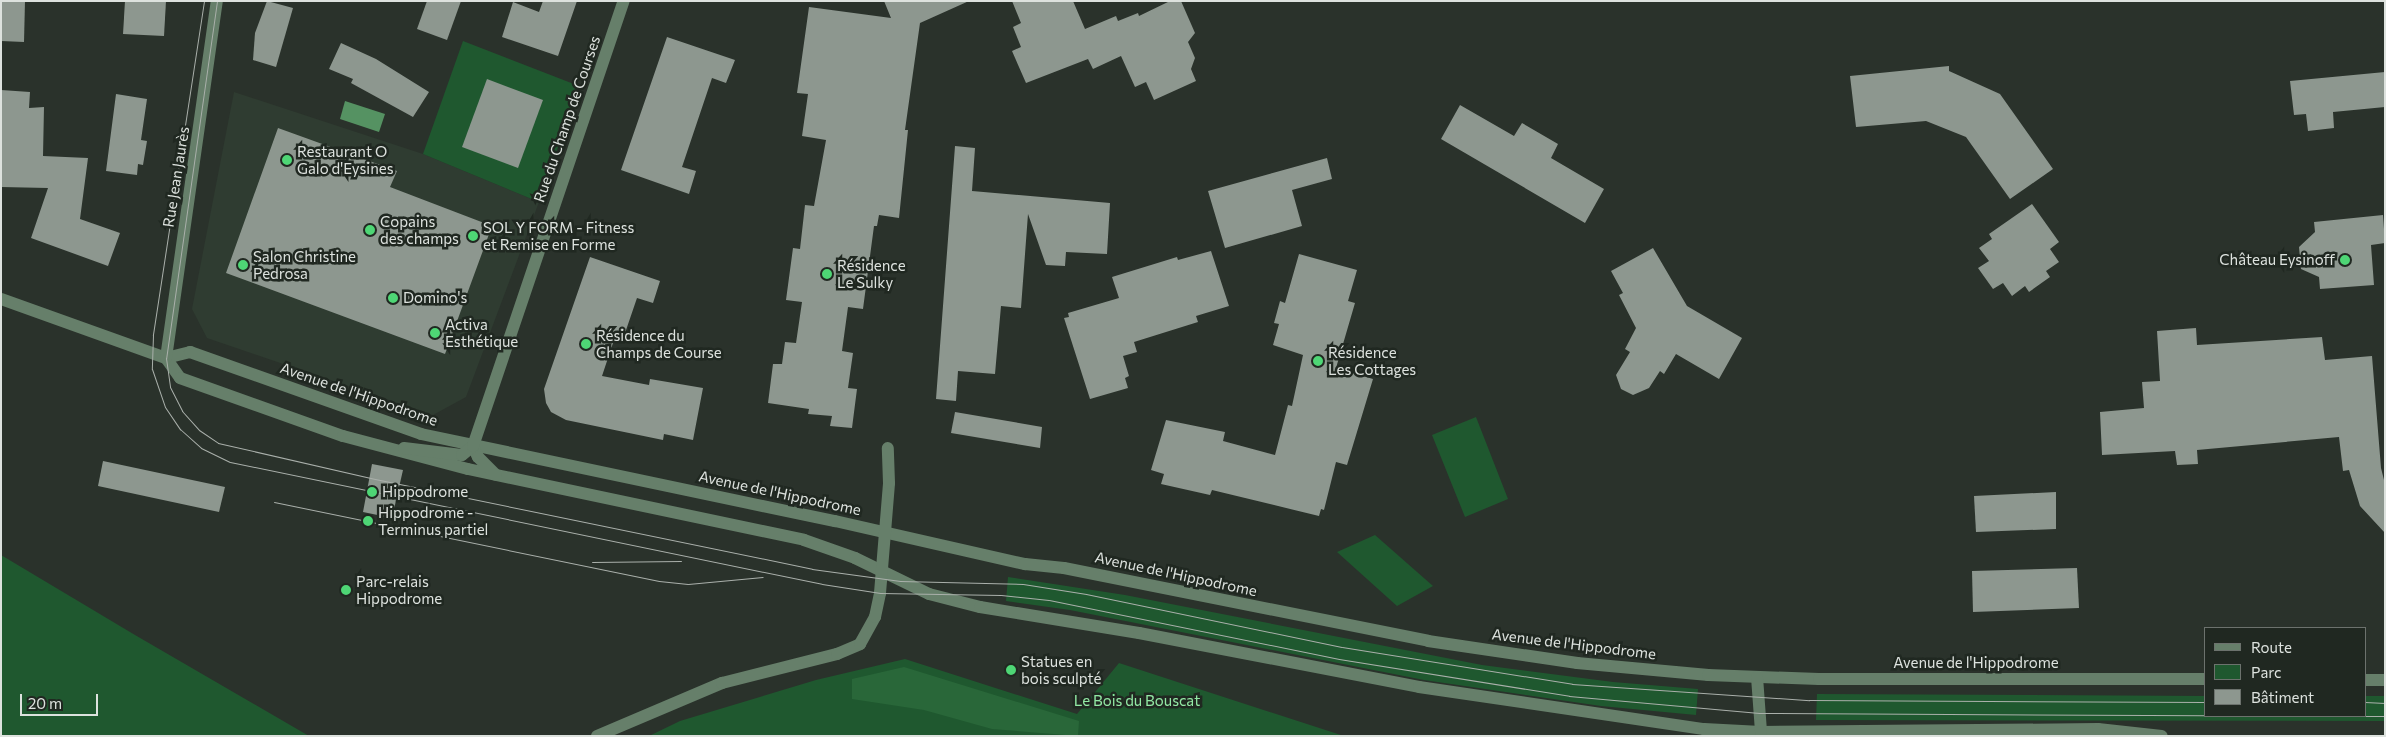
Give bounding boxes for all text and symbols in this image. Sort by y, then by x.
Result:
street label: Rue du Champ de Courses [530,33,604,205]
street label: Rue Jean Jaurès [159,125,193,229]
place label: Restaurant O Galo d'Eysines [297,142,394,177]
marker: Restaurant O Galo d'Eysines [281,154,293,166]
place label: Copains des champs [380,212,459,247]
place label: SOL Y FORM - Fitness et Remise en Forme [483,218,634,253]
marker: Copains des champs [364,224,376,236]
marker: SOL Y FORM - Fitness et Remise en Forme [467,230,479,242]
place label: Salon Christine Pedrosa [253,247,356,282]
place label: Château Eysinoff [2219,251,2335,269]
marker: Château Eysinoff [2339,254,2351,266]
place label: Résidence Le Sulky [837,256,906,291]
marker: Salon Christine Pedrosa [237,259,249,271]
marker: Résidence Le Sulky [821,268,833,280]
place label: Domino's [403,289,467,307]
marker: Domino's [387,292,399,304]
place label: Activa Esthétique [445,315,518,350]
place label: Résidence du Champs de Course [596,326,722,361]
marker: Activa Esthétique [429,327,441,339]
marker: Résidence du Champs de Course [580,338,592,350]
place label: Résidence Les Cottages [1328,343,1416,378]
marker: Résidence Les Cottages [1312,355,1324,367]
street label: Avenue de l'Hippodrome [278,359,440,429]
street label: Avenue de l'Hippodrome [697,467,863,519]
place label: Hippodrome [382,483,468,501]
marker: Hippodrome [366,486,378,498]
place label: Hippodrome - Terminus partiel [378,503,488,538]
marker: Hippodrome - Terminus partiel [362,515,374,527]
street label: Avenue de l'Hippodrome [1093,548,1259,600]
place label: Parc-relais Hippodrome [356,572,442,607]
marker: Parc-relais Hippodrome [340,584,352,596]
street label: Avenue de l'Hippodrome [1491,625,1657,663]
legend [2204,627,2366,717]
text: Route [2251,638,2292,656]
place label: Statues en bois sculpté [1021,652,1102,687]
street label: Avenue de l'Hippodrome [1893,654,2059,672]
text: Parc [2251,663,2281,681]
marker: Statues en bois sculpté [1005,664,1017,676]
scale bar [22,684,100,716]
text: Bâtiment [2251,688,2314,706]
park label: Le Bois du Bouscat [1074,692,1200,710]
text: 20 m [28,694,62,712]

